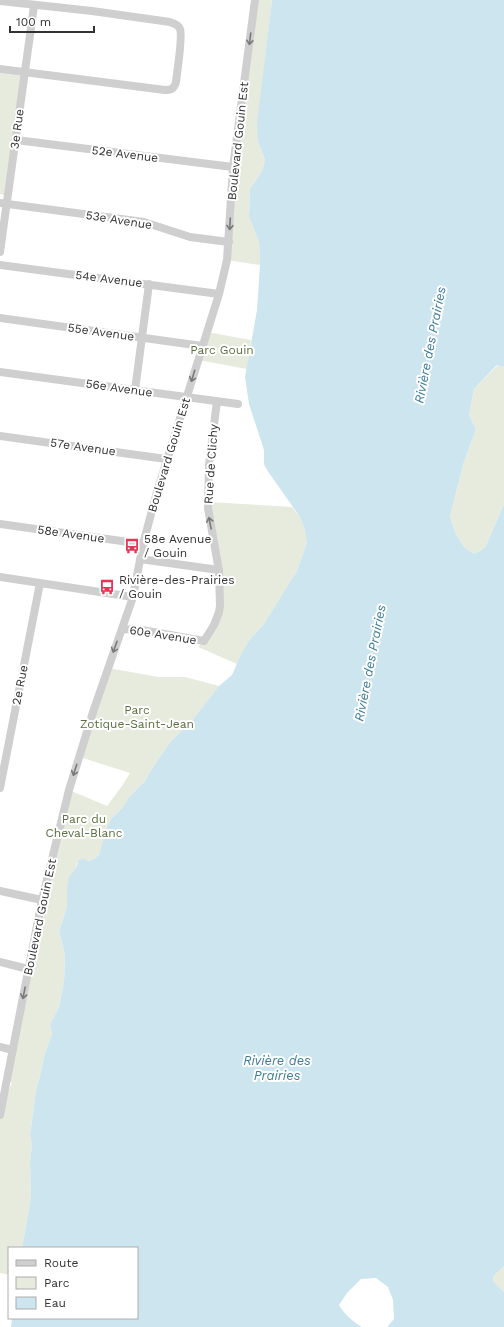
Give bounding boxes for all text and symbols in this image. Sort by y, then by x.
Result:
scale bar [10,8,94,34]
text: 100 m [16,15,51,29]
one-way arrow [246,32,254,45]
street label: Boulevard Gouin Est [225,81,251,201]
street label: 3e Rue [7,108,27,150]
street label: 52e Avenue [91,143,159,165]
street label: 53e Avenue [85,208,153,232]
one-way arrow [227,217,234,230]
street label: 54e Avenue [75,268,143,290]
water label: Rivière des Prairies [411,285,449,405]
street label: 55e Avenue [67,320,135,344]
park label: Parc Gouin [190,343,254,357]
one-way arrow [189,370,196,383]
street label: 56e Avenue [85,376,153,400]
street label: Boulevard Gouin Est [145,396,193,514]
street label: Rue de Clichy [201,423,221,504]
street label: 57e Avenue [49,435,117,459]
one-way arrow [206,517,214,530]
street label: 58e Avenue [37,522,105,546]
place label: 58e Avenue / Gouin [144,532,211,560]
bus stop icon: 58e Avenue / Gouin [123,537,141,555]
place label: Rivière-des-Prairies / Gouin [119,573,234,601]
bus stop icon: Rivière-des-Prairies / Gouin [98,578,116,596]
water label: Rivière des Prairies [351,603,389,723]
street label: 60e Avenue [128,623,198,647]
one-way arrow [111,640,119,652]
street label: 2e Rue [9,664,31,706]
park label: Parc Zotique-Saint-Jean [80,703,194,731]
one-way arrow [71,764,78,777]
park label: Parc du Cheval-Blanc [45,812,123,840]
street label: Boulevard Gouin Est [21,857,59,977]
one-way arrow [19,986,27,999]
water label: Rivière des Prairies [243,1053,311,1083]
legend [8,1247,138,1319]
text: Route [44,1256,78,1270]
text: Parc [44,1276,70,1290]
text: Eau [44,1296,66,1310]

